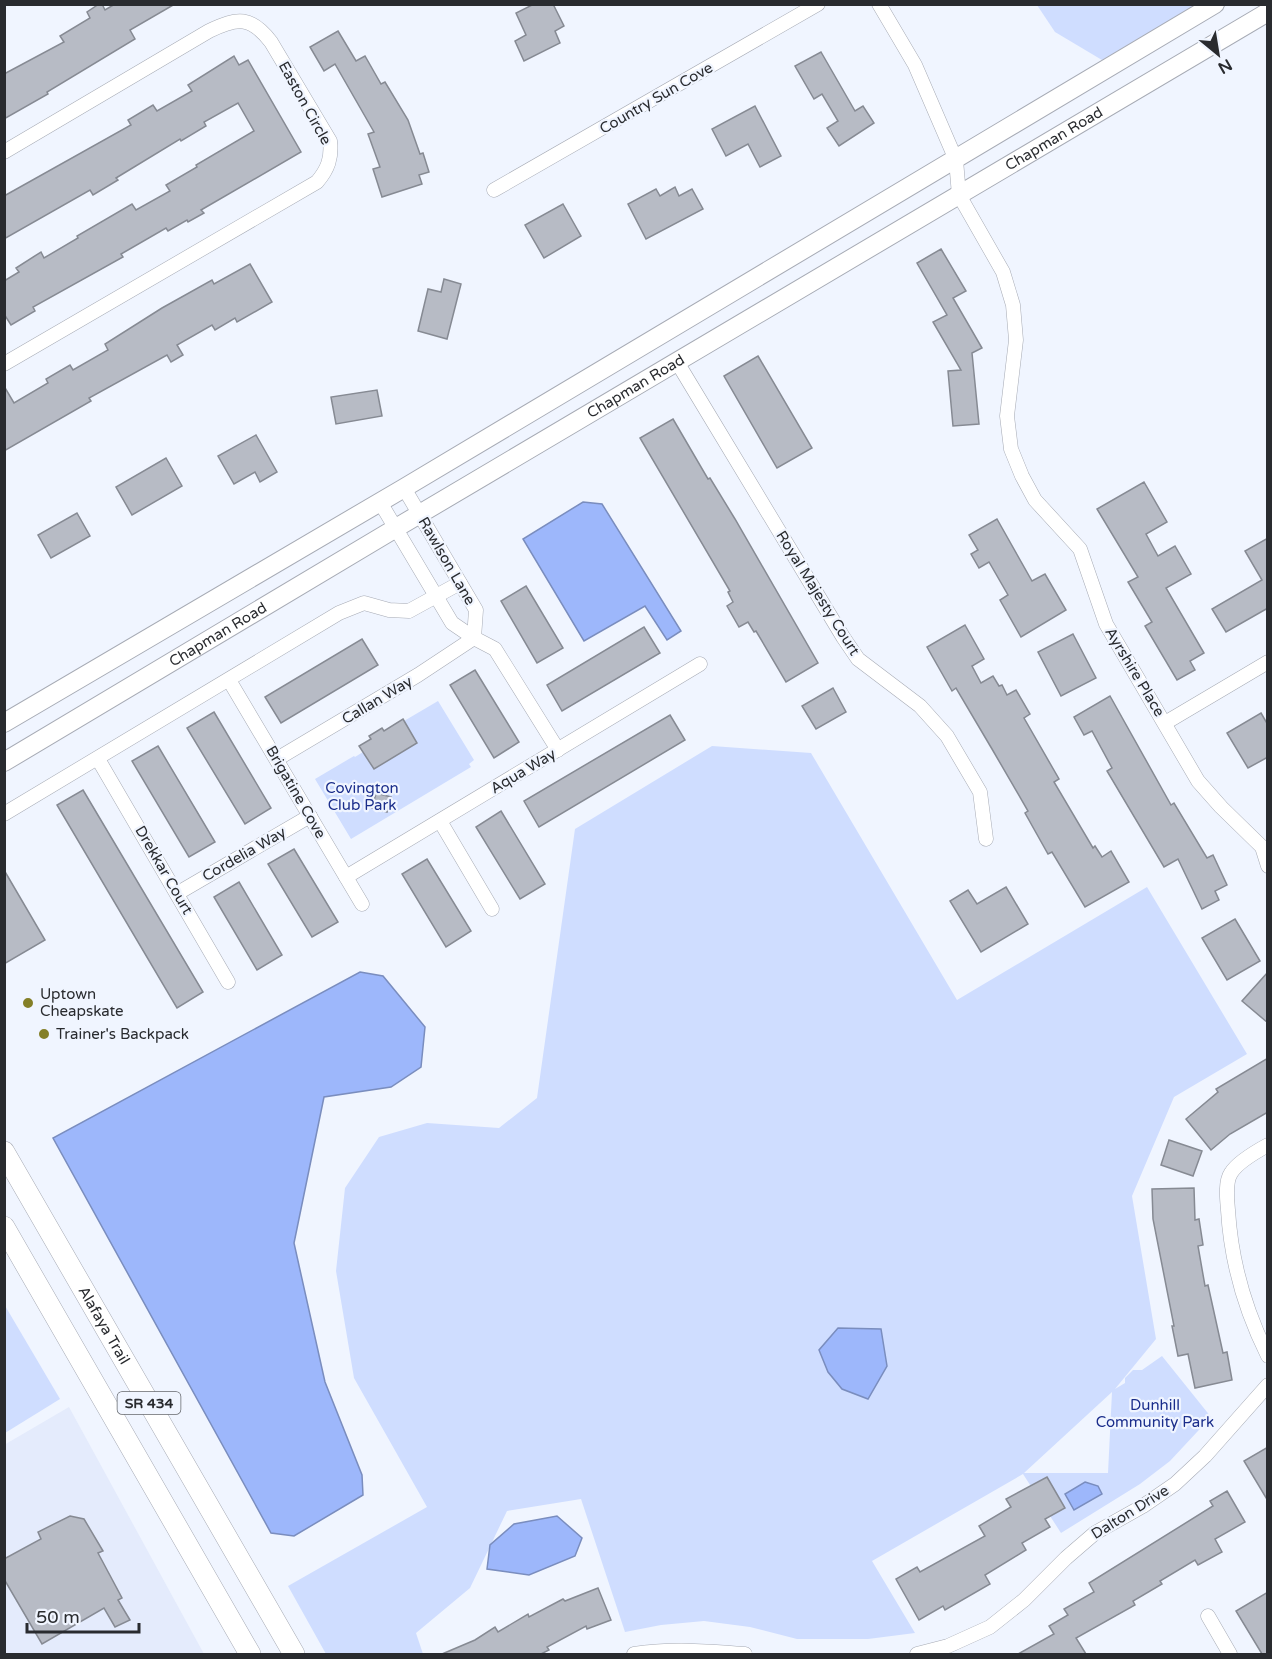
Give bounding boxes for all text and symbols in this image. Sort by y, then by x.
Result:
north arrow [1188,24,1248,84]
text: N [1214,54,1236,78]
street label: Easton Circle [275,58,335,148]
street label: Country Sun Cove [596,58,716,138]
street label: Chapman Road [1002,103,1106,175]
street label: Chapman Road [584,350,688,422]
street label: Rawlson Lane [415,514,479,608]
street label: Royal Majesty Court [772,527,864,659]
street label: Chapman Road [166,598,270,670]
street label: Ayrshire Place [1101,624,1169,720]
street label: Callan Way [339,672,415,728]
street label: Brigatine Cove [262,742,330,842]
street label: Aqua Way [487,745,559,797]
park label: Covington Club Park [325,779,399,814]
street label: Drekkar Court [131,822,197,918]
street label: Cordelia Way [199,823,289,885]
place label: Uptown Cheapskate [40,985,124,1020]
marker: Uptown Cheapskate [21,996,35,1010]
place label: Trainer's Backpack [56,1025,189,1043]
marker: Trainer's Backpack [37,1027,51,1041]
street label: Alafaya Trail [74,1283,134,1367]
road number: SR 434 [118,1392,180,1414]
park label: Dunhill Community Park [1096,1396,1214,1431]
street label: Dalton Drive [1088,1481,1172,1543]
scale bar [27,1596,140,1634]
text: 50 m [36,1606,80,1628]

